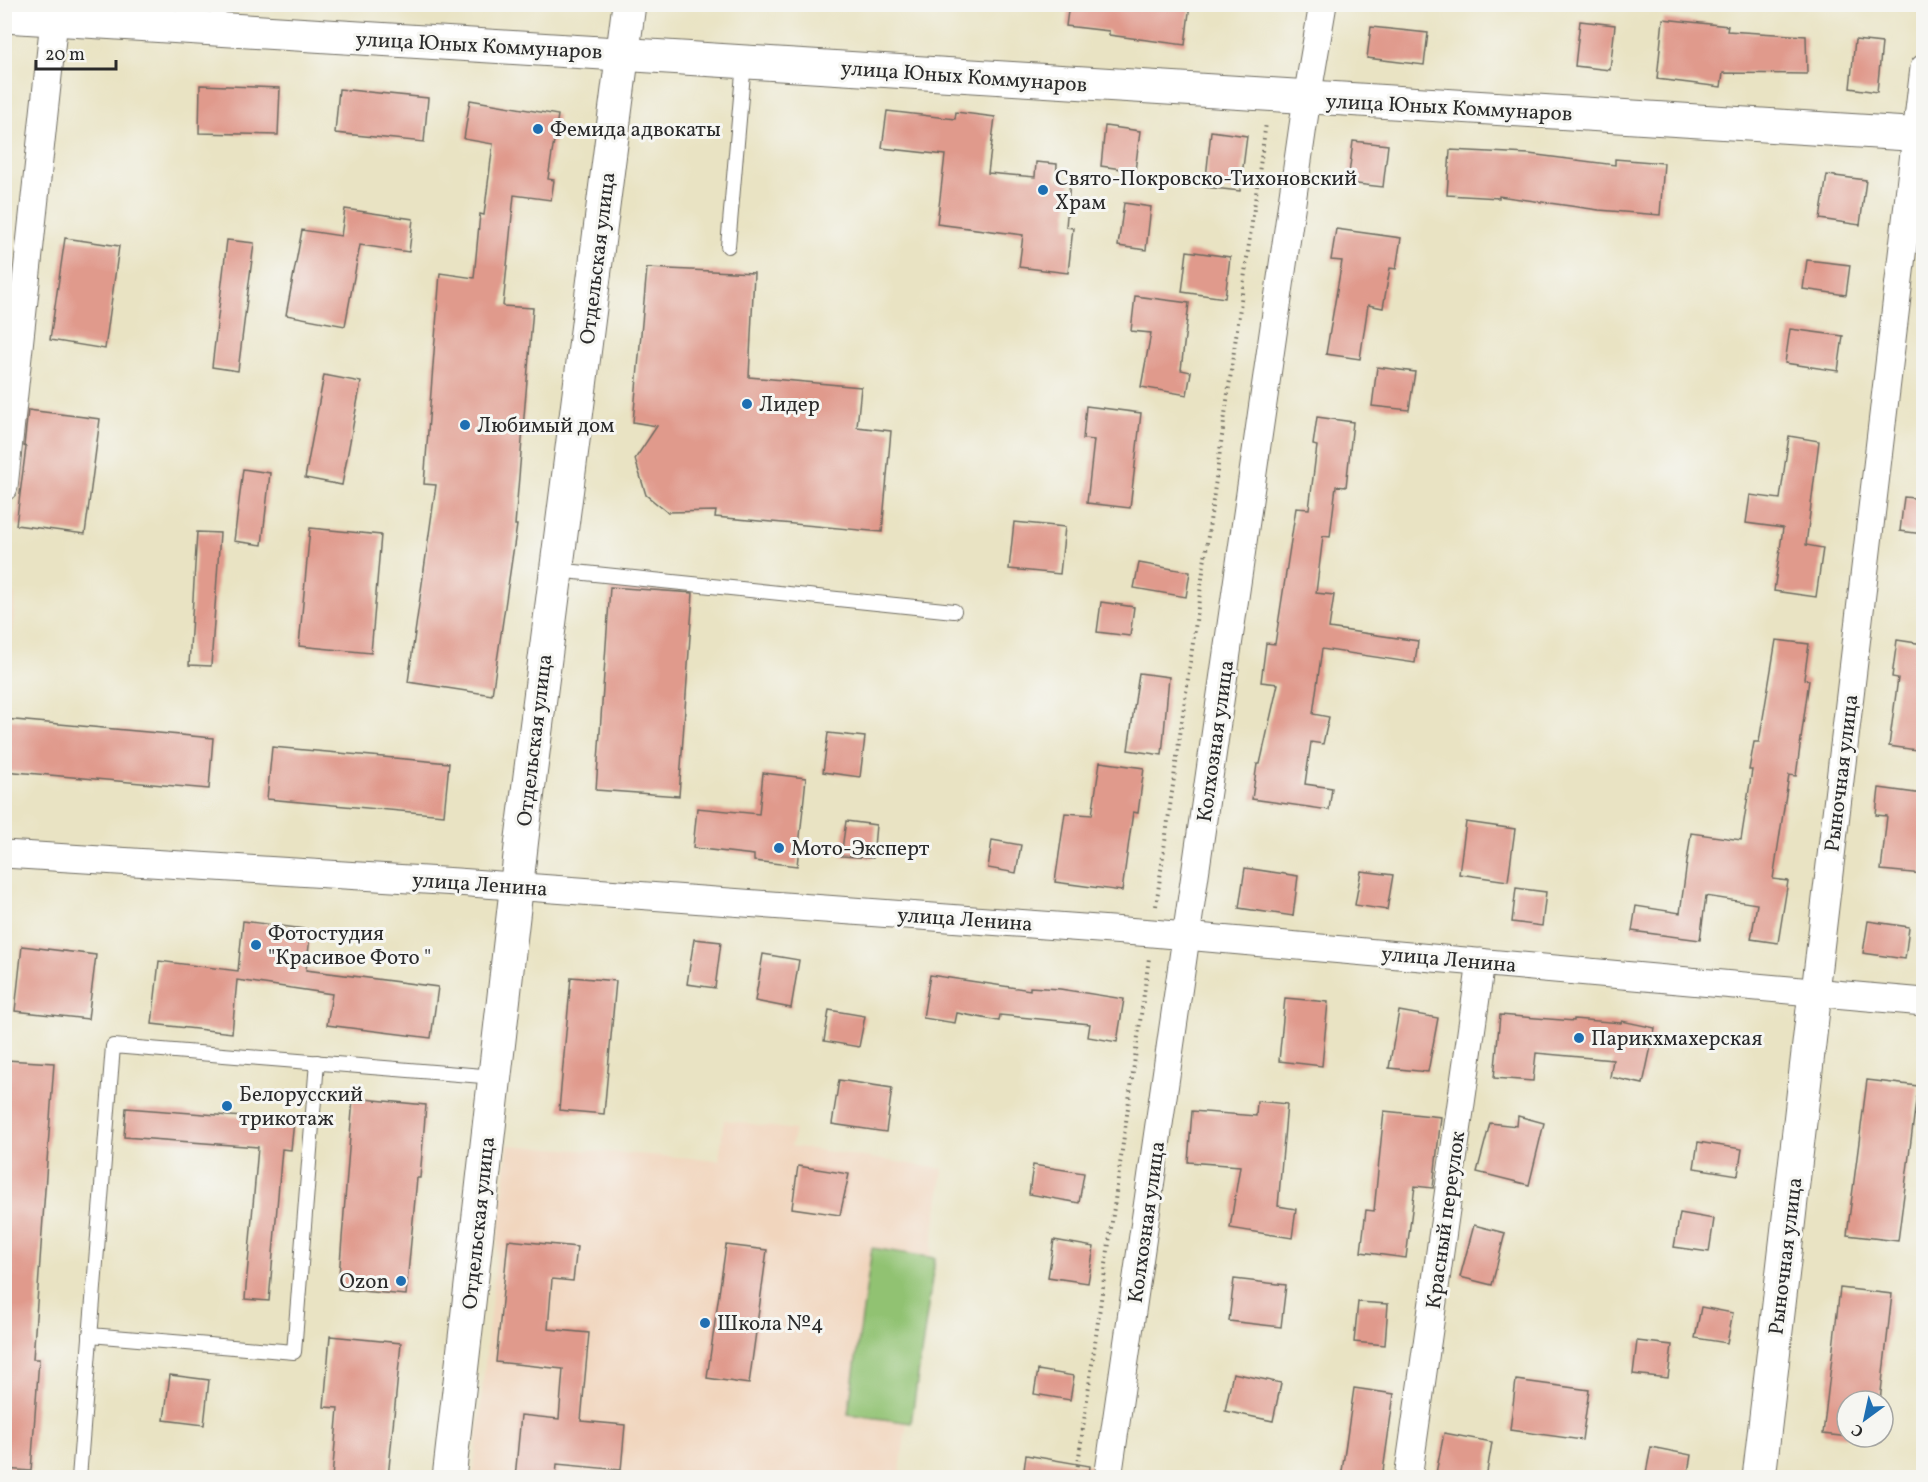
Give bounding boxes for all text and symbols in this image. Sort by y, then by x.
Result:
street label: улица Юных Коммунаров [355,26,603,67]
scale bar [36,33,116,71]
text: 20 m [45,43,85,68]
street label: улица Юных Коммунаров [840,54,1088,101]
street label: улица Юных Коммунаров [1325,88,1573,129]
place label: Фемида адвокаты [550,116,721,145]
marker: Фемида адвокаты [531,122,545,136]
place label: Свято-Покровско-Тихоновский Храм [1055,165,1357,218]
street label: Отдельская улица [574,170,623,346]
marker: Свято-Покровско-Тихоновский Храм [1036,183,1050,197]
place label: Лидер [759,391,820,420]
marker: Лидер [740,397,754,411]
place label: Любимый дом [477,412,614,441]
marker: Любимый дом [458,418,472,432]
street label: Отдельская улица [511,652,560,828]
street label: Колхозная улица [1191,658,1242,824]
street label: Рыночная улица [1818,693,1867,854]
place label: Мото-Эксперт [791,835,930,864]
marker: Мото-Эксперт [772,841,786,855]
street label: улица Ленина [411,866,549,905]
street label: улица Ленина [896,901,1034,940]
place label: Фотостудия "Красивое Фото " [268,920,431,973]
marker: Фотостудия "Красивое Фото " [249,938,263,952]
street label: улица Ленина [1380,940,1518,981]
place label: Парикхмахерская [1591,1025,1763,1054]
marker: Парикхмахерская [1572,1031,1586,1045]
place label: Белорусский трикотаж [239,1081,363,1134]
marker: Белорусский трикотаж [220,1099,234,1113]
street label: Красный переулок [1420,1129,1473,1311]
street label: Отдельская улица [456,1135,503,1311]
street label: Колхозная улица [1122,1139,1173,1305]
street label: Рыночная улица [1762,1176,1811,1337]
place label: Ozon [339,1268,389,1297]
marker: Ozon [394,1274,408,1288]
place label: Школа №4 [717,1310,823,1339]
marker: Школа №4 [698,1316,712,1330]
north arrow [1835,1389,1895,1449]
text: С [1848,1418,1868,1442]

